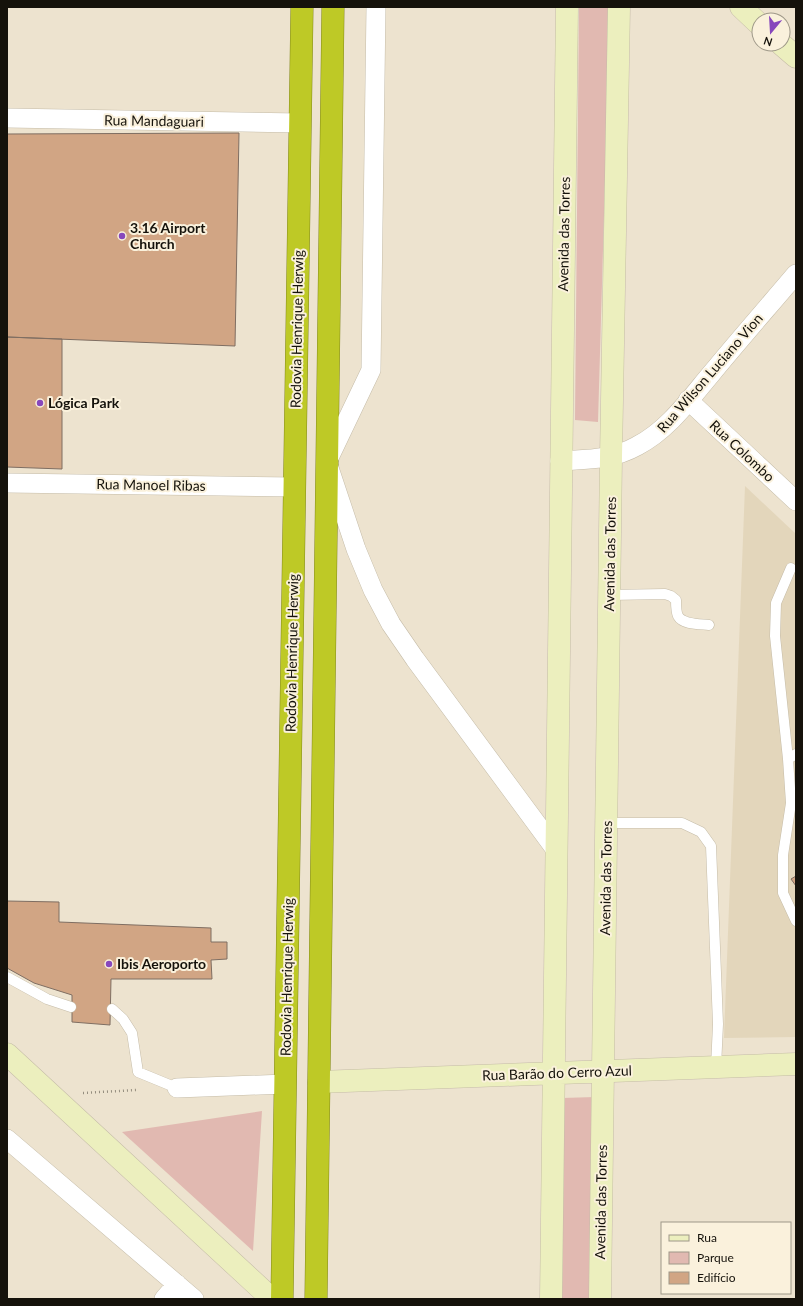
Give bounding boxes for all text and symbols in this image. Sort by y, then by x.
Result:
north arrow [751,12,791,52]
text: N [762,34,774,49]
street label: Rua Mandaguari [104,111,204,130]
street label: Avenida das Torres [554,176,573,292]
place label: 3.16 Airport Church [130,219,206,252]
marker: 3.16 Airport Church [117,231,127,241]
street label: Rodovia Henrique Herwig [287,250,306,408]
street label: Rua Wilson Luciano Vion [653,310,766,436]
place label: Lógica Park [48,394,120,411]
marker: Lógica Park [35,398,45,408]
street label: Rua Colombo [706,416,778,485]
street label: Rua Manoel Ribas [96,475,206,494]
street label: Avenida das Torres [600,496,619,612]
street label: Rodovia Henrique Herwig [282,574,301,732]
street label: Avenida das Torres [596,820,615,936]
street label: Rodovia Henrique Herwig [277,898,296,1056]
place label: Ibis Aeroporto [117,955,206,972]
marker: Ibis Aeroporto [104,959,114,969]
street label: Rua Barão do Cerro Azul [482,1061,632,1084]
street label: Avenida das Torres [591,1144,610,1260]
legend [661,1222,791,1294]
text: Rua [697,1230,717,1245]
text: Parque [697,1250,734,1265]
text: Edifício [697,1270,736,1285]

